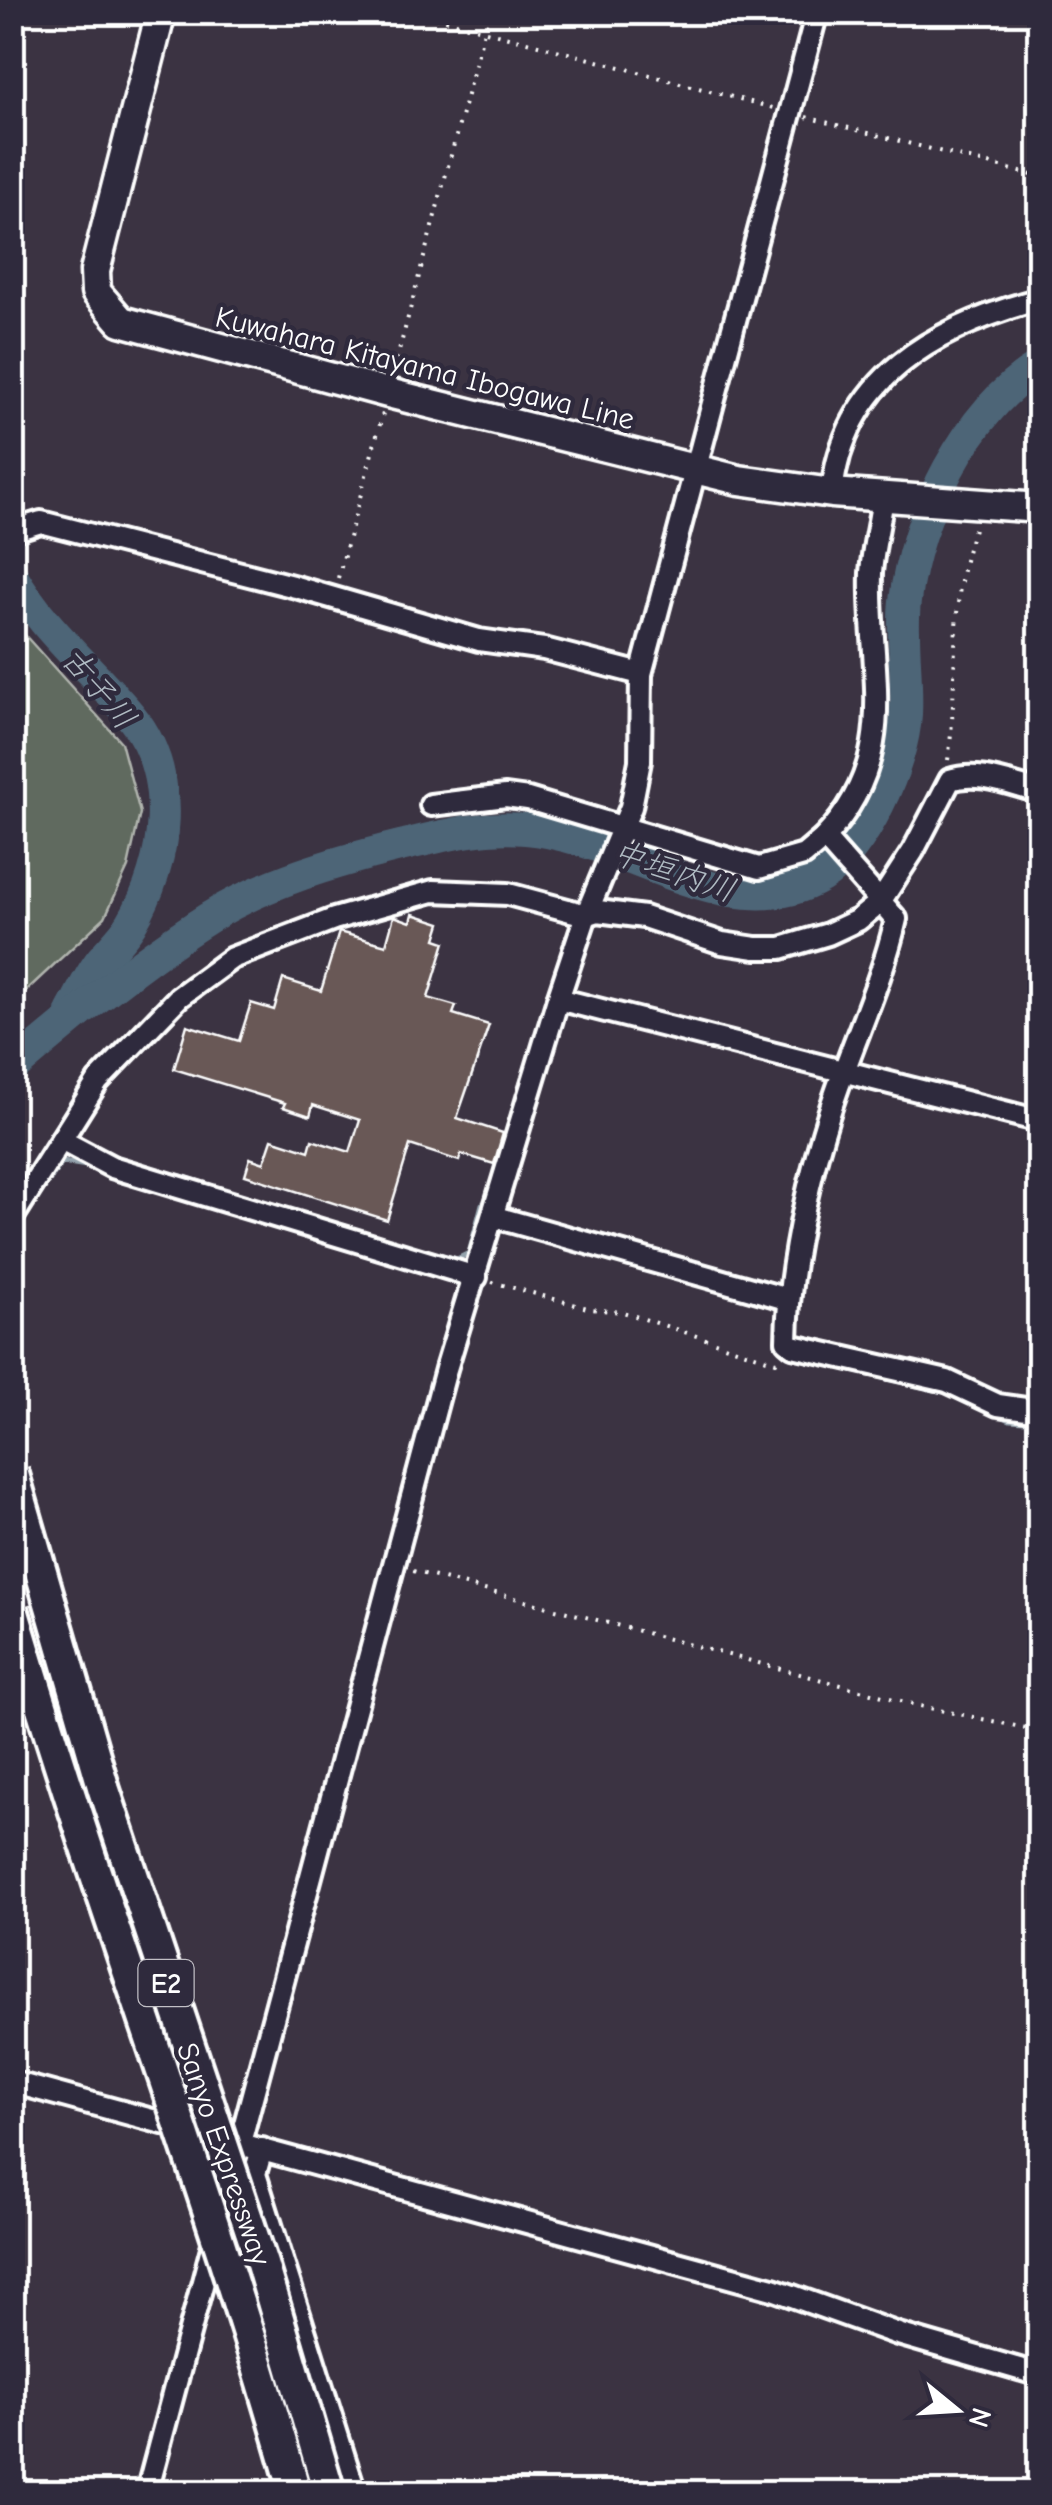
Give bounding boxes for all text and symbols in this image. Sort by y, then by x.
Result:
street label: Kuwahara Kitayama Ibogawa Line [212,299,638,438]
water label: 古子川 [54,640,144,737]
water label: 中垣内川 [607,833,740,910]
road number: E2 [138,1960,194,2006]
street label: Sanyo Expressway [169,2038,278,2271]
north arrow [907,2360,1007,2460]
text: N [962,2404,998,2431]

